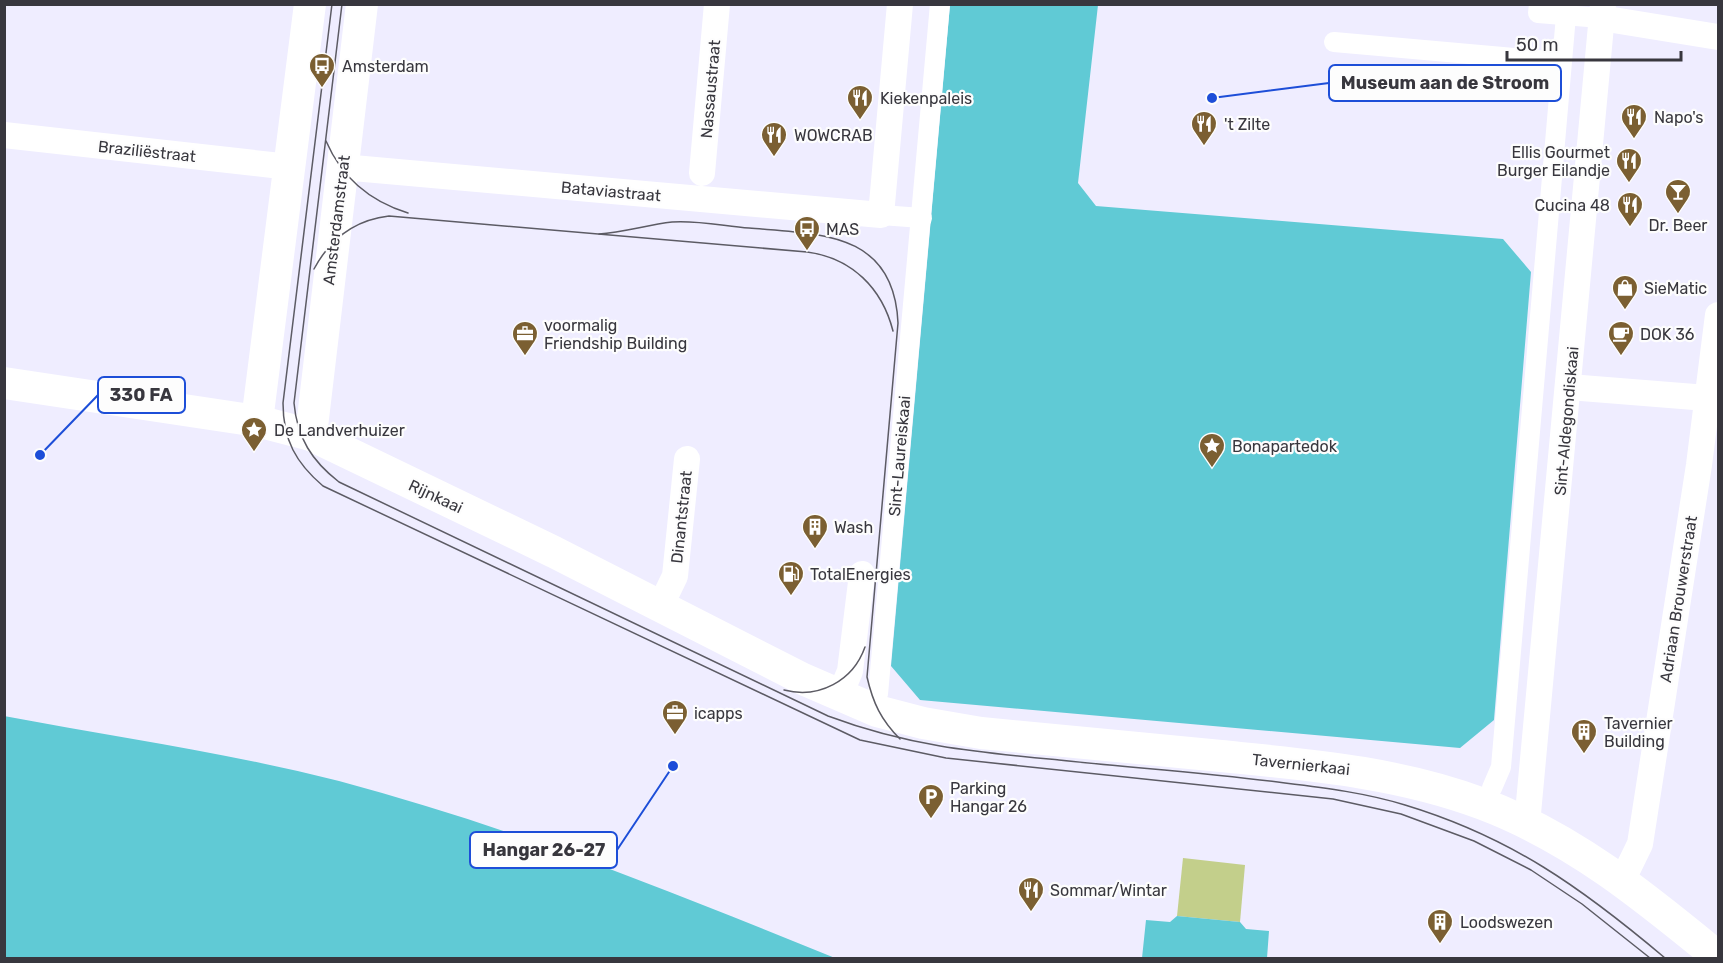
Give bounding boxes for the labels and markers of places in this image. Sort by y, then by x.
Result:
bus stop icon: Amsterdam [307,51,337,89]
place label: Amsterdam [342,57,429,76]
callout: Museum aan de Stroom [1329,65,1561,101]
restaurant icon: Kiekenpaleis [845,83,875,121]
place label: Kiekenpaleis [880,89,972,108]
restaurant icon: Napo's [1619,102,1649,140]
place label: Napo's [1654,108,1704,127]
restaurant icon: 't Zilte [1189,109,1219,147]
place label: 't Zilte [1224,115,1270,134]
restaurant icon: WOWCRAB [759,120,789,158]
place label: WOWCRAB [794,126,873,145]
place label: Ellis Gourmet Burger Eilandje [1497,143,1610,180]
restaurant icon: Ellis Gourmet Burger Eilandje [1614,146,1644,184]
bar icon: Dr. Beer [1663,177,1693,215]
restaurant icon: Cucina 48 [1615,190,1645,228]
place label: Cucina 48 [1534,196,1610,215]
bus stop icon: MAS [792,214,822,252]
place label: Dr. Beer [1649,216,1707,235]
place label: MAS [826,220,859,239]
shop icon: SieMatic [1610,273,1640,311]
place label: SieMatic [1644,279,1707,298]
place label: voormalig Friendship Building [544,316,687,353]
office icon: voormalig Friendship Building [510,319,540,357]
cafe icon: DOK 36 [1606,319,1636,357]
place label: DOK 36 [1640,325,1695,344]
callout: 330 FA [98,377,185,413]
place icon: De Landverhuizer [239,415,269,453]
place label: De Landverhuizer [274,421,405,440]
place icon: Bonapartedok [1197,431,1227,469]
place label: Bonapartedok [1232,437,1338,456]
building icon: Wash [800,512,830,550]
place label: Wash [834,518,873,537]
fuel station icon: TotalEnergies [776,559,806,597]
place label: TotalEnergies [810,565,911,584]
office icon: icapps [660,698,690,736]
place label: icapps [694,704,743,723]
place label: Tavernier Building [1604,714,1673,751]
building icon: Tavernier Building [1569,717,1599,755]
place label: Parking Hangar 26 [950,779,1027,816]
parking icon: Parking Hangar 26 [916,782,946,820]
callout: Hangar 26-27 [470,832,617,868]
restaurant icon: Sommar/Wintar [1016,875,1046,913]
place label: Sommar/Wintar [1050,881,1167,900]
building icon: Loodswezen [1425,907,1455,945]
place label: Loodswezen [1460,913,1553,932]

